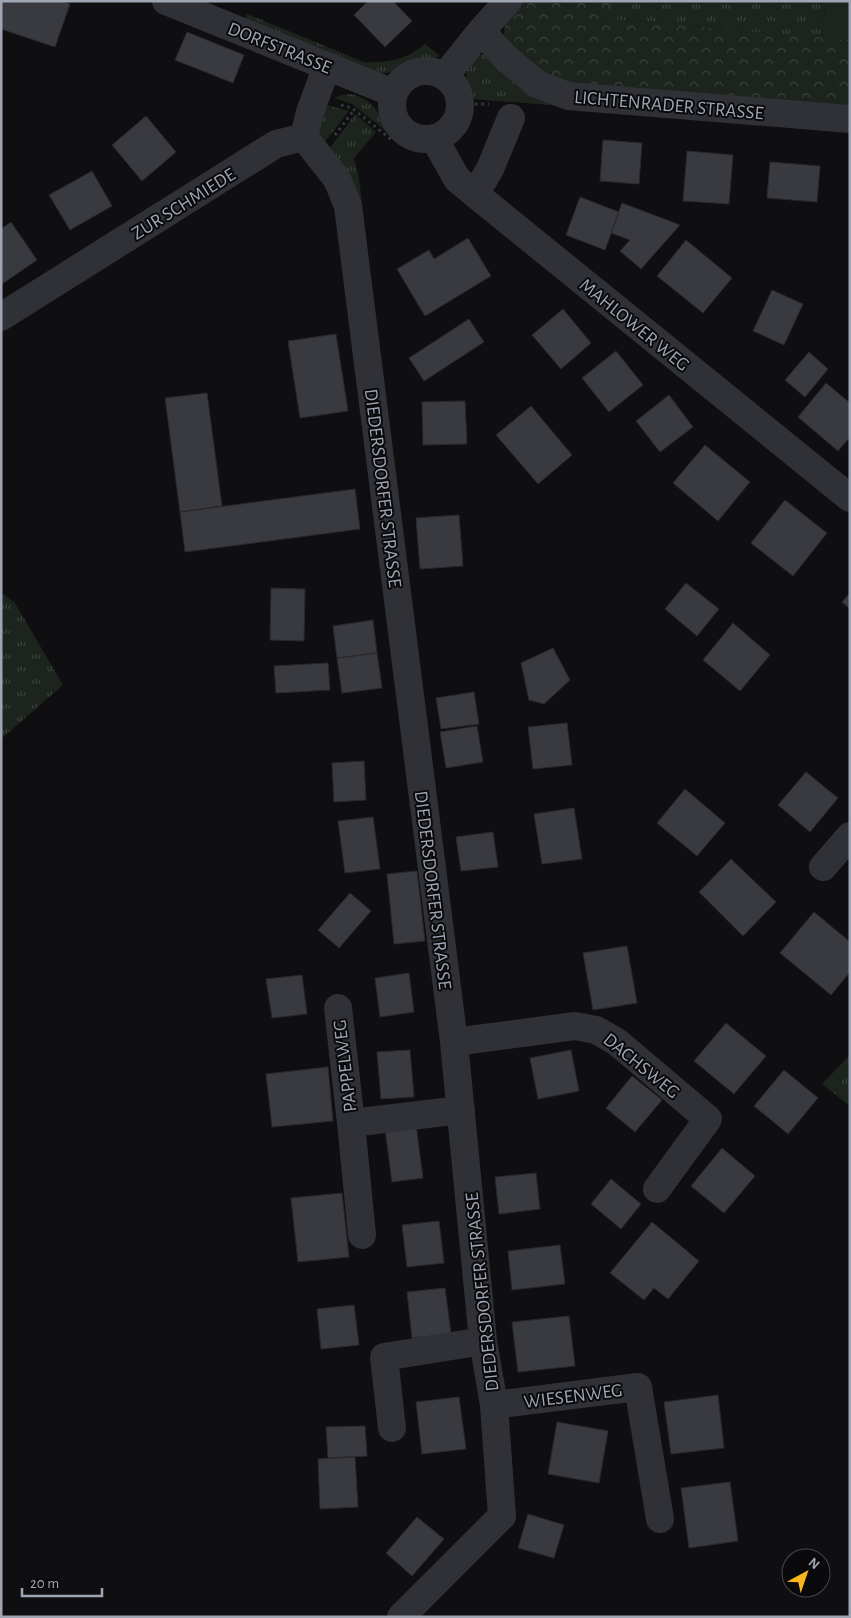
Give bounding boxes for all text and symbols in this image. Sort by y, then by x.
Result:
street label: DORFSTRASSE [225,19,334,78]
street label: LICHTENRADER STRASSE [573,88,764,123]
street label: ZUR SCHMIEDE [129,165,239,244]
street label: MAHLOWER WEG [576,275,692,375]
street label: DIEDERSDORFER STRASSE [361,388,404,589]
street label: DIEDERSDORFER STRASSE [411,790,454,991]
street label: PAPPELWEG [330,1018,361,1113]
street label: DACHSWEG [599,1030,683,1102]
street label: DIEDERSDORFER STRASSE [463,1191,502,1392]
street label: WIESENWEG [523,1381,624,1412]
north arrow [781,1548,831,1598]
text: N [805,1555,822,1572]
scale bar [22,1566,102,1598]
text: 20 m [30,1576,59,1591]

